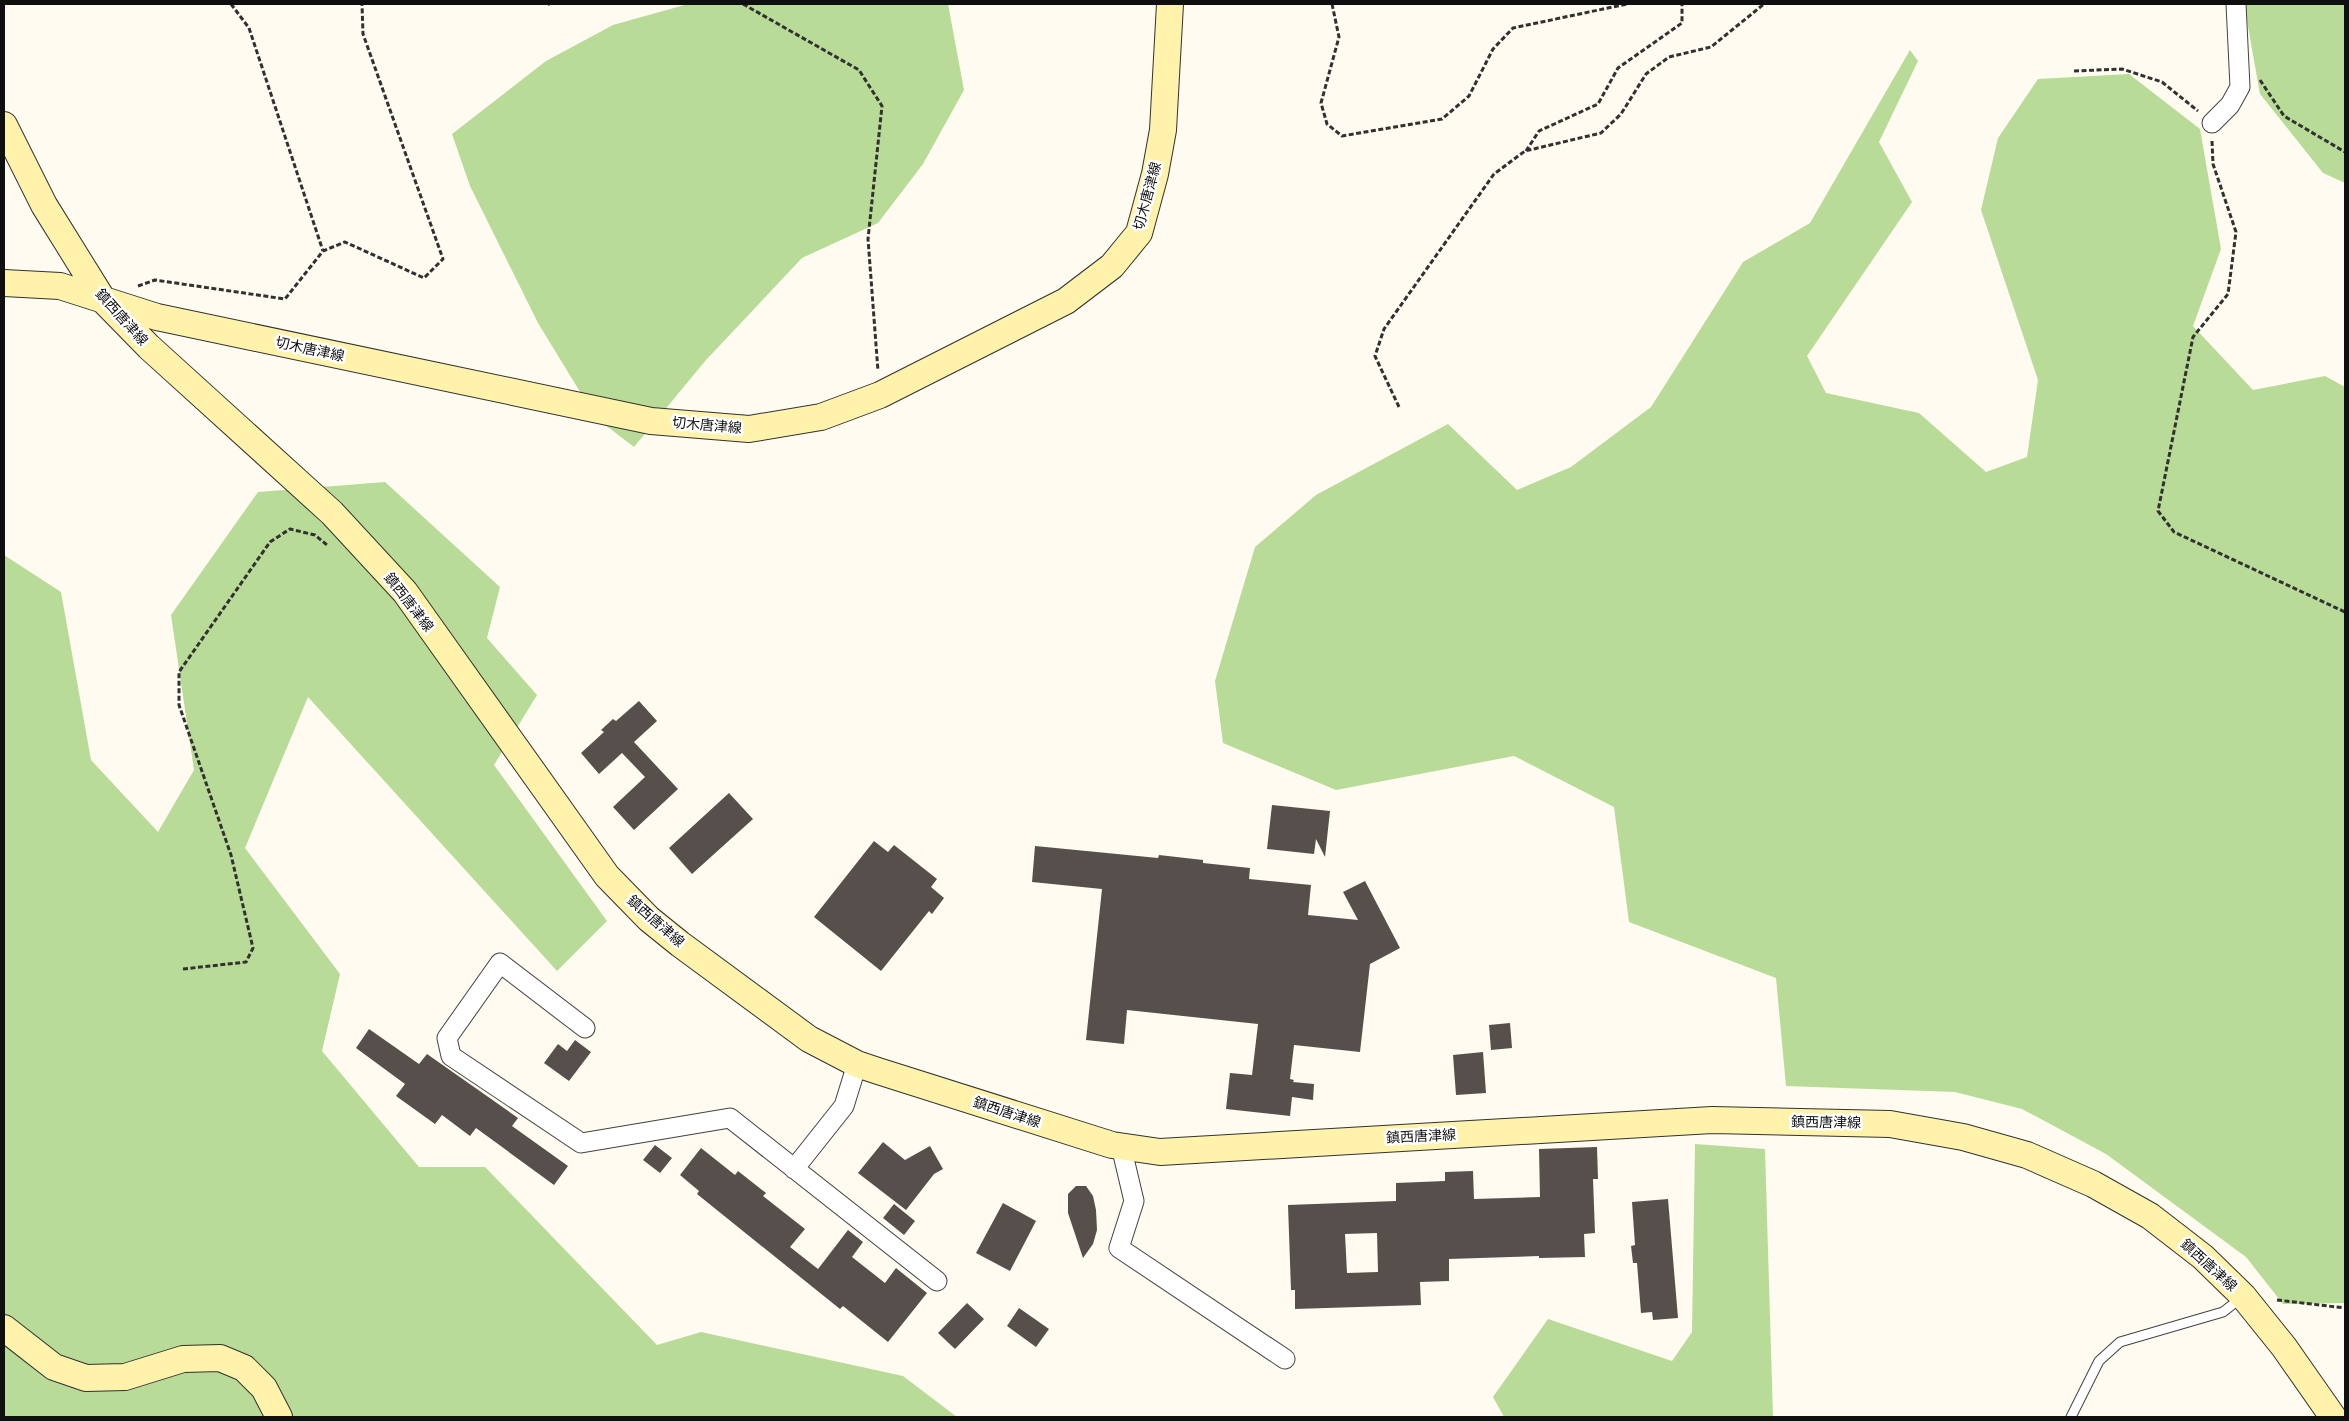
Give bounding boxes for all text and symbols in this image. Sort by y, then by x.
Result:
street label: 切木唐津線 [1129,160,1165,232]
street label: 鎮西唐津線 [92,285,152,349]
street label: 切木唐津線 [274,333,346,365]
street label: 切木唐津線 [671,413,743,437]
street label: 鎮西唐津線 [380,569,438,635]
street label: 鎮西唐津線 [624,891,688,951]
street label: 鎮西唐津線 [971,1093,1043,1131]
street label: 鎮西唐津線 [1791,1112,1861,1132]
street label: 鎮西唐津線 [1386,1125,1456,1147]
street label: 鎮西唐津線 [2177,1235,2241,1295]

